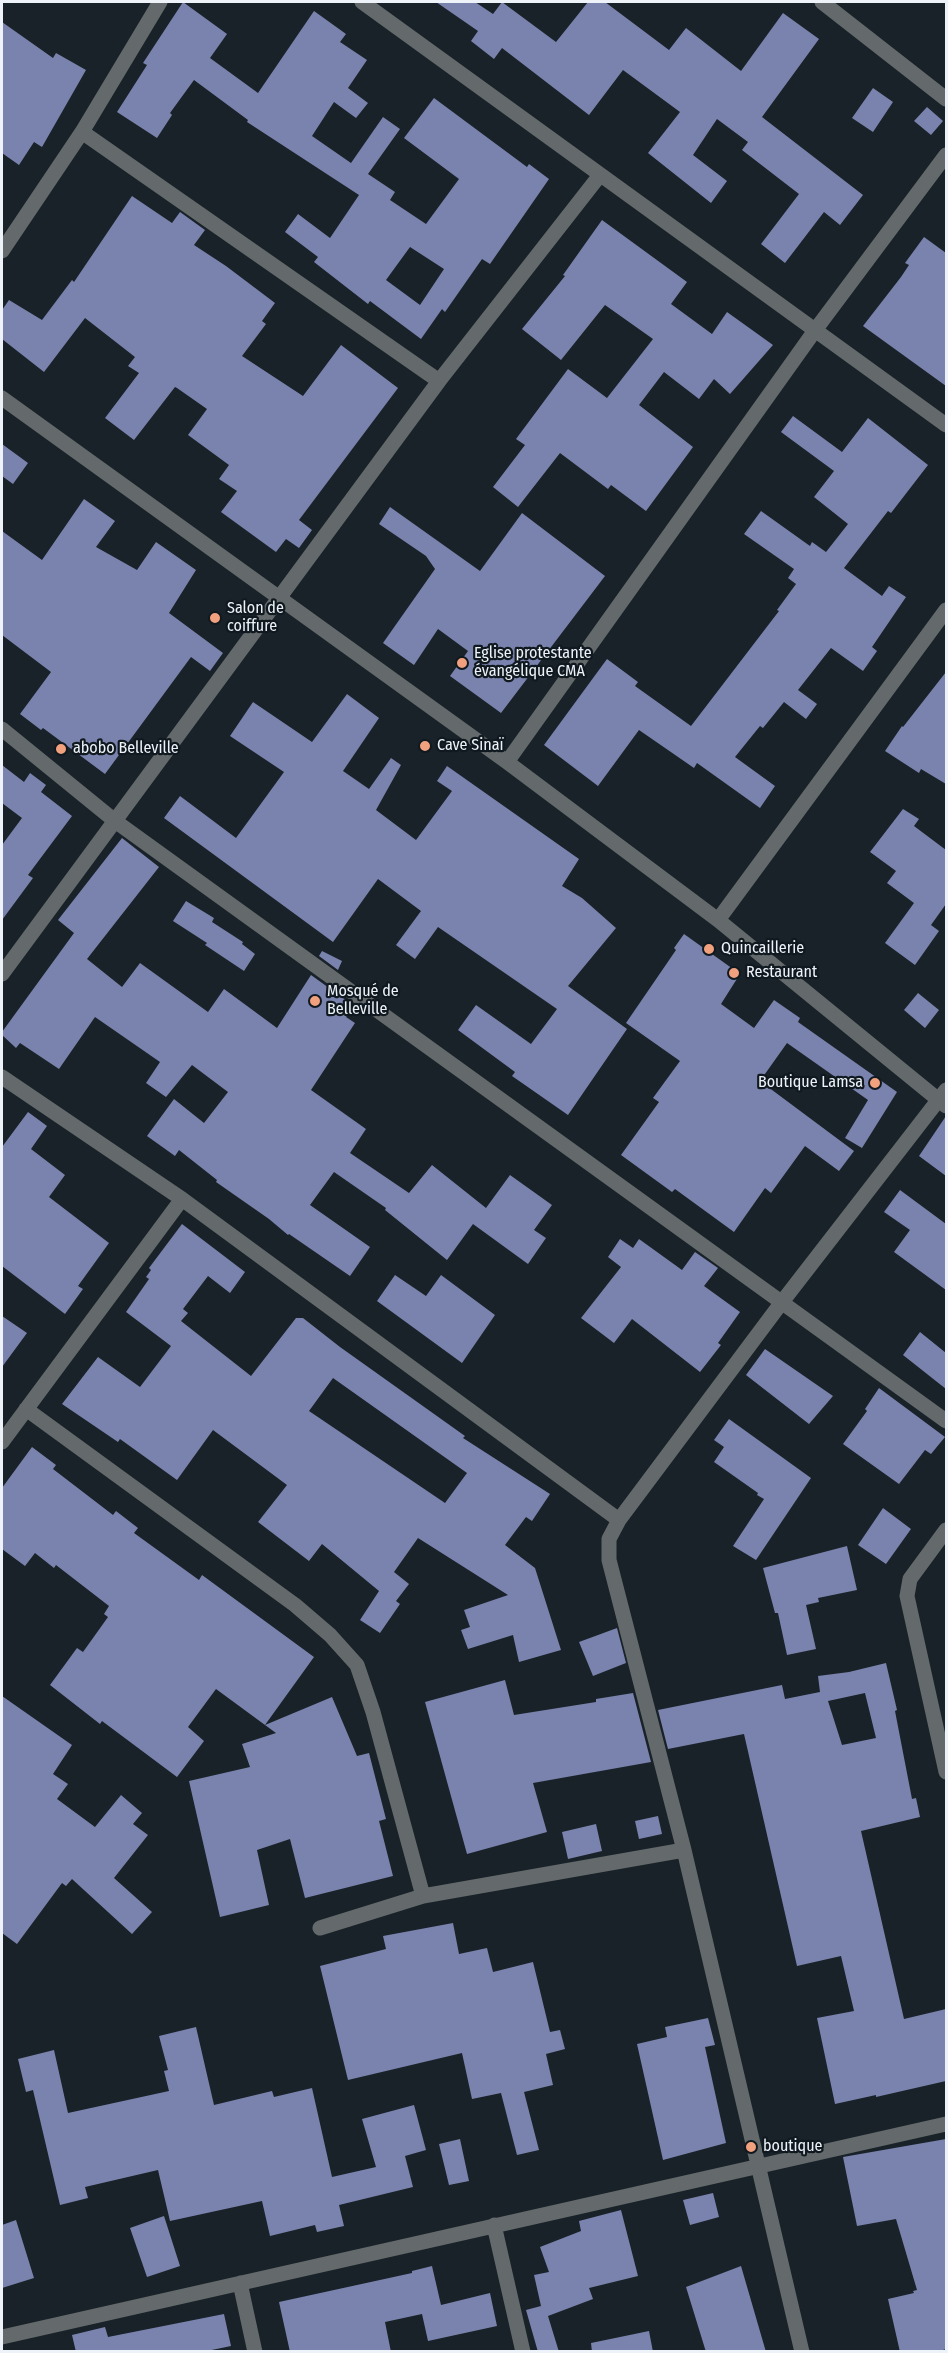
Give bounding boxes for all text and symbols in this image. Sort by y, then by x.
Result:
place label: Salon de coiffure [227,599,284,637]
marker: Salon de coiffure [208,611,222,625]
place label: Eglise protestante évangélique CMA [474,644,592,682]
marker: Eglise protestante évangélique CMA [455,656,469,670]
place label: Cave Sinaï [437,736,504,756]
place label: abobo Belleville [73,739,179,759]
marker: Cave Sinaï [418,739,432,753]
marker: abobo Belleville [54,742,68,756]
place label: Quincaillerie [721,939,804,959]
marker: Quincaillerie [702,942,716,956]
place label: Restaurant [746,963,817,983]
marker: Restaurant [727,966,741,980]
place label: Mosqué de Belleville [327,982,399,1020]
marker: Mosqué de Belleville [308,994,322,1008]
place label: Boutique Lamsa [758,1073,863,1093]
marker: Boutique Lamsa [868,1076,882,1090]
place label: boutique [763,2137,822,2157]
marker: boutique [744,2140,758,2154]

